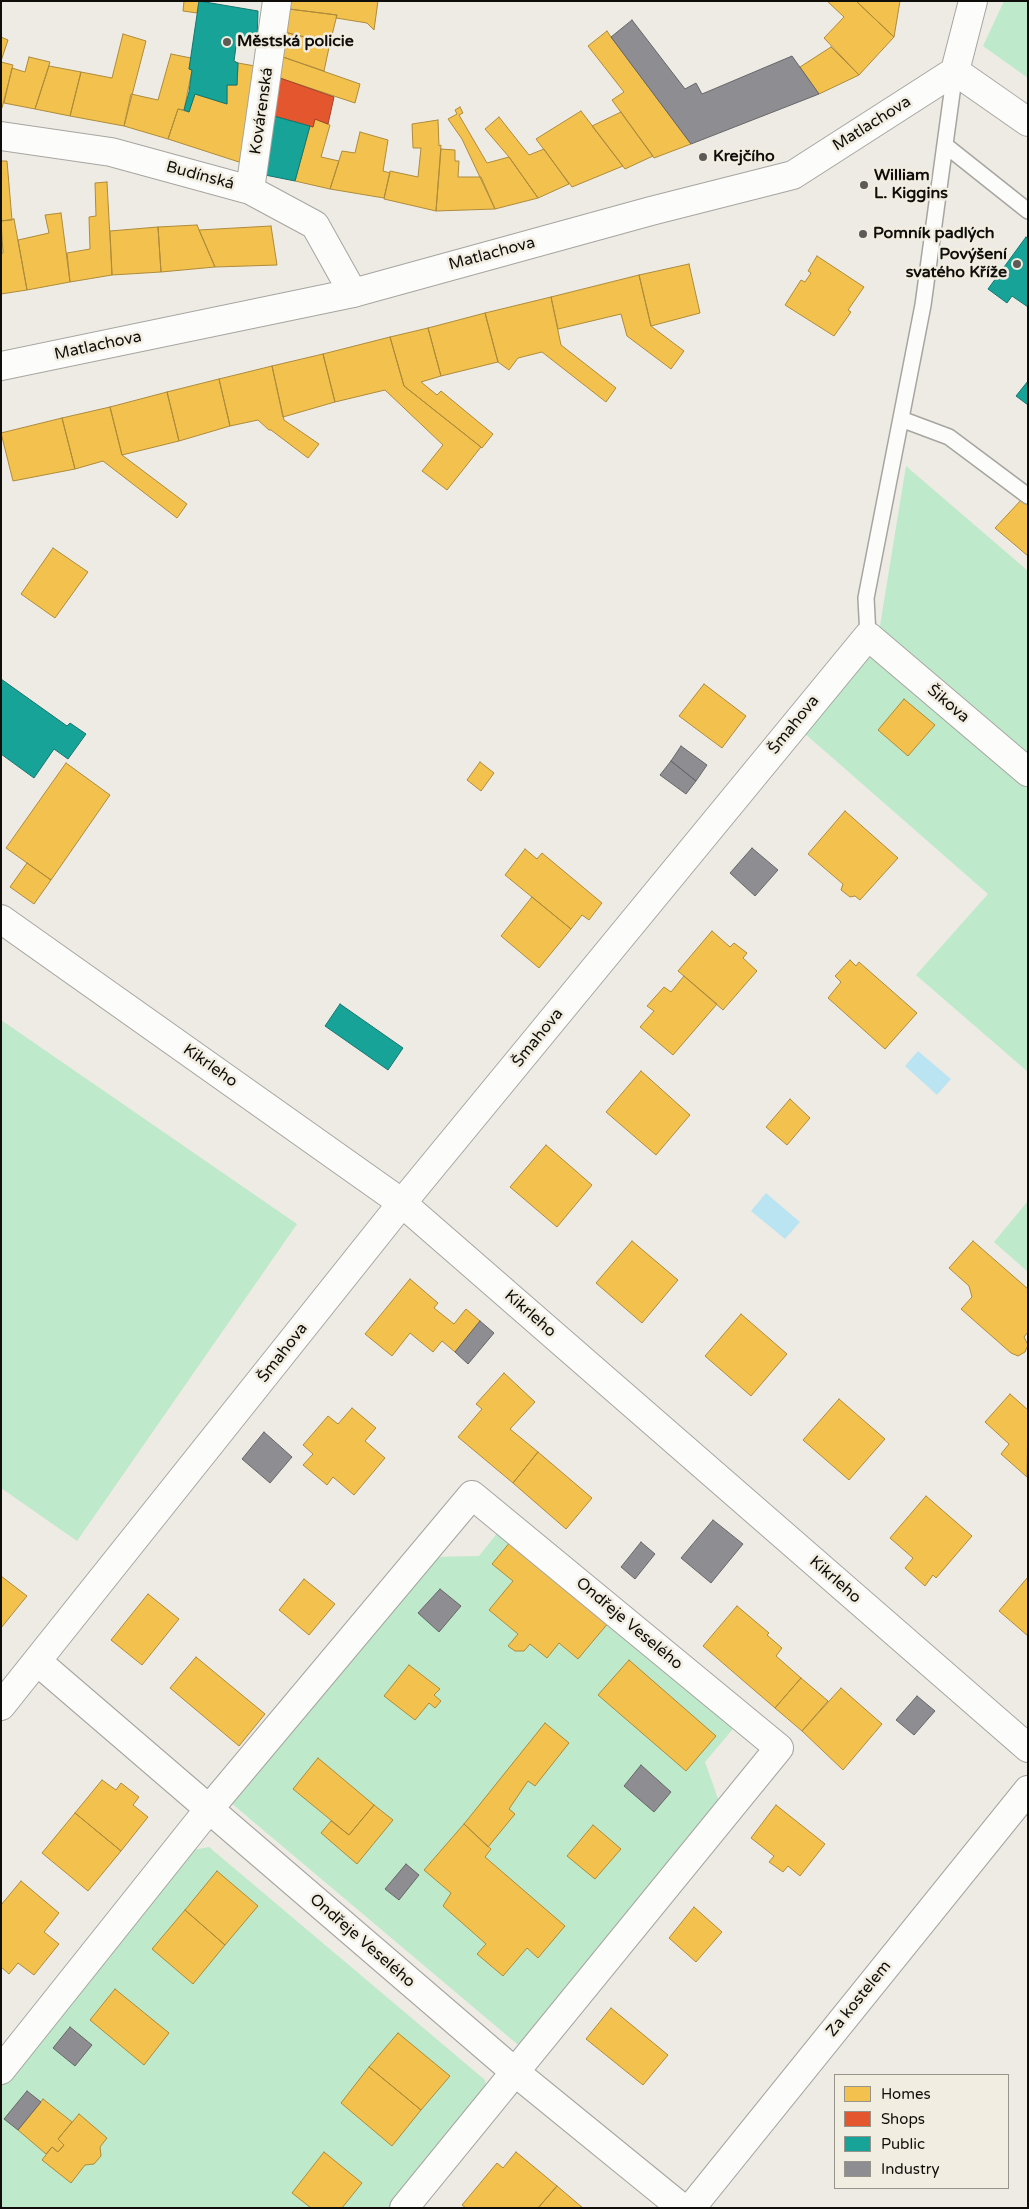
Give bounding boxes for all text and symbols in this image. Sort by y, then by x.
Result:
place label: Městská policie [237,32,354,52]
marker: Městská policie [221,36,233,48]
street label: Kovárenská [246,66,278,156]
street label: Matlachova [829,92,915,156]
place label: Krejčího [713,147,775,167]
marker: Krejčího [697,151,709,163]
street label: Budínská [164,158,236,194]
place label: William L. Kiggins [874,166,948,204]
marker: William L. Kiggins [858,179,870,191]
place label: Pomník padlých [873,224,994,244]
marker: Pomník padlých [857,228,869,240]
street label: Matlachova [447,233,537,275]
place label: Povýšení svatého Kříže [906,245,1007,283]
marker: Povýšení svatého Kříže [1011,258,1023,270]
street label: Matlachova [53,327,143,365]
street label: Šikova [923,681,973,727]
street label: Šmahova [764,692,824,758]
street label: Šmahova [508,1005,568,1071]
street label: Kikrleho [179,1040,241,1092]
street label: Kikrleho [500,1286,560,1342]
street label: Šmahova [254,1319,312,1387]
street label: Kikrleho [805,1552,865,1608]
street label: Ondřeje Veselého [572,1574,686,1674]
street label: Ondřeje Veselého [305,1890,419,1992]
street label: Za kostelem [823,1957,895,2041]
legend [834,2074,1009,2189]
text: Homes [881,2085,931,2103]
text: Shops [881,2110,925,2128]
text: Public [881,2135,925,2153]
text: Industry [881,2160,940,2178]

